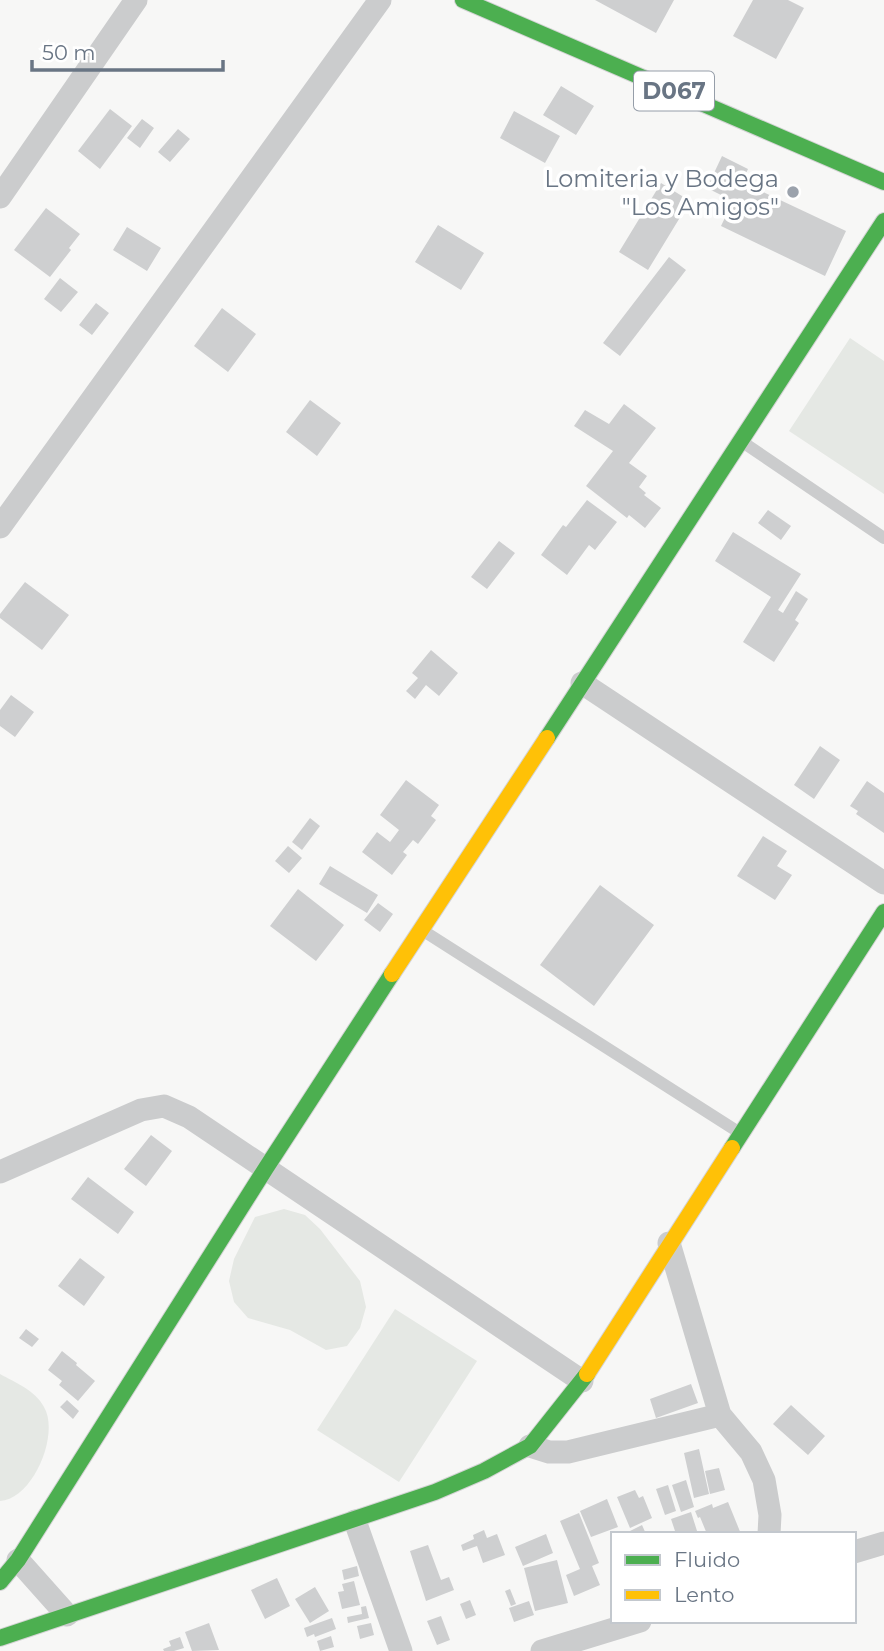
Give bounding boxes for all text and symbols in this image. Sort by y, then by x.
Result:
scale bar [32,28,222,72]
text: 50 m [42,40,96,65]
road number: D067 [634,72,714,110]
place label: Lomiteria y Bodega "Los Amigos" [544,164,779,221]
marker: Lomiteria y Bodega "Los Amigos" [785,184,801,200]
legend [611,1532,856,1623]
text: Fluido [674,1547,740,1572]
text: Lento [674,1582,734,1607]

